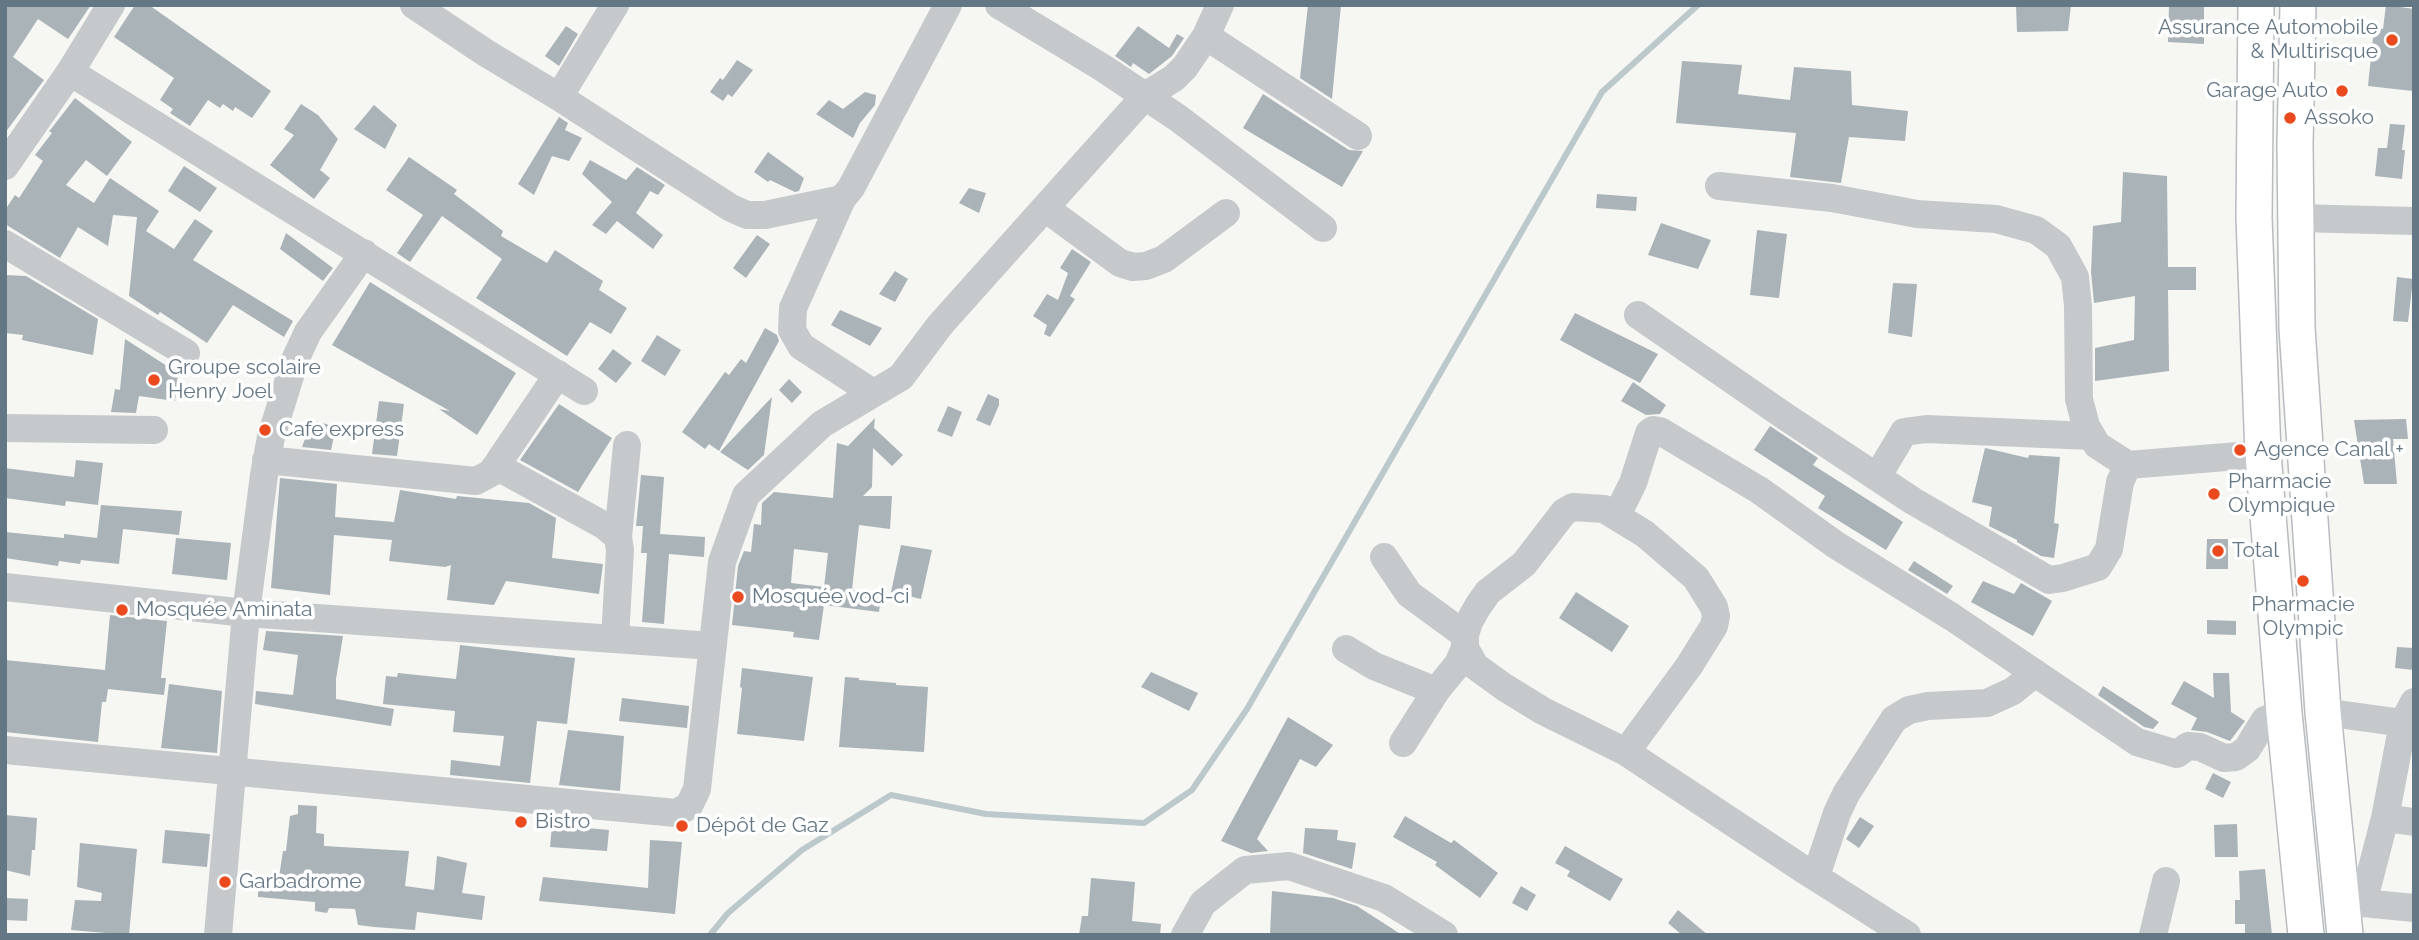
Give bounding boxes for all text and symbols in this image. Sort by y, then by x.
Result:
place label: Assurance Automobile & Multirisque [2158,15,2378,65]
marker: Assurance Automobile & Multirisque [2384,32,2400,48]
place label: Garage Auto [2206,78,2328,104]
marker: Garage Auto [2334,83,2350,99]
place label: Assoko [2304,105,2374,131]
marker: Assoko [2282,110,2298,126]
place label: Groupe scolaire Henry Joel [168,355,321,405]
marker: Groupe scolaire Henry Joel [146,372,162,388]
place label: Cafe express [279,417,404,443]
marker: Cafe express [257,422,273,438]
place label: Agence Canal + [2254,437,2404,463]
marker: Agence Canal + [2232,442,2248,458]
place label: Pharmacie Olympique [2228,469,2335,519]
marker: Pharmacie Olympique [2206,486,2222,502]
place label: Total [2232,538,2279,564]
marker: Total [2210,543,2226,559]
marker: Pharmacie Olympic [2295,573,2311,589]
place label: Mosquée vod-ci [752,584,910,610]
marker: Mosquée vod-ci [730,589,746,605]
place label: Pharmacie Olympic [2251,592,2355,642]
place label: Mosquée Aminata [136,597,312,623]
marker: Mosquée Aminata [114,602,130,618]
place label: Bistro [535,809,590,835]
place label: Dépôt de Gaz [696,813,829,839]
marker: Bistro [513,814,529,830]
marker: Dépôt de Gaz [674,818,690,834]
place label: Garbadrome [239,869,361,895]
marker: Garbadrome [217,874,233,890]

